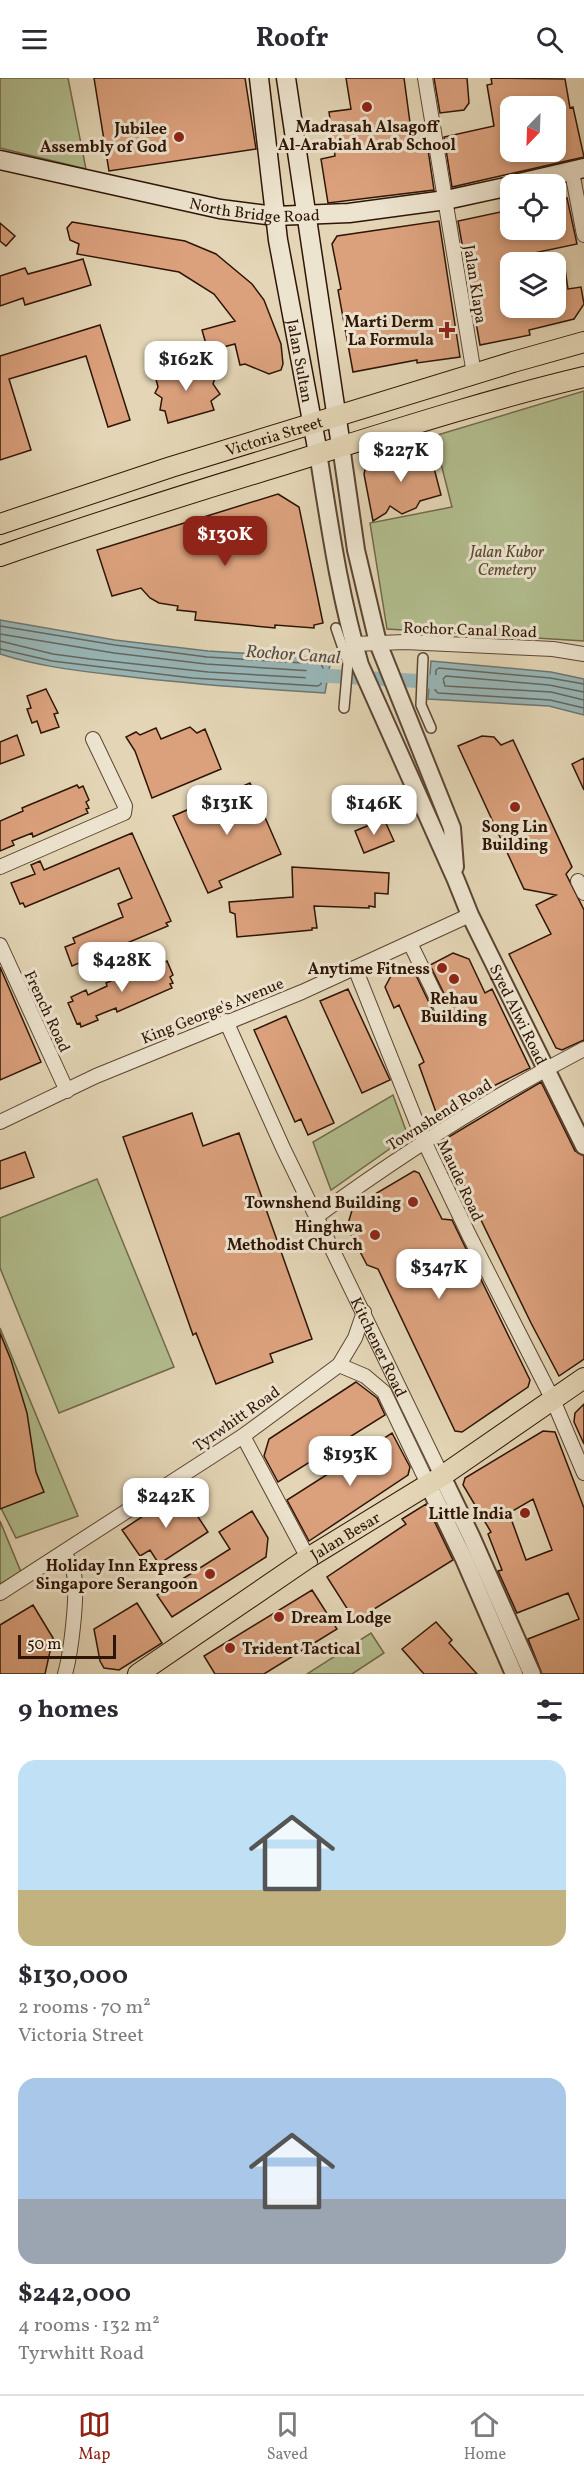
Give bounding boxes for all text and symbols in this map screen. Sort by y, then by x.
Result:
text: Roofr [256,20,328,58]
icon: menu [18,23,51,56]
icon: search [533,23,566,56]
north arrow [500,96,566,162]
map controls [500,96,566,318]
marker: Madrasah Alsagoff Al-Arabiah Arab School [360,100,374,114]
place label: Madrasah Alsagoff Al-Arabiah Arab School [278,117,457,157]
place label: Jubilee Assembly of God [40,119,167,159]
marker: Jubilee Assembly of God [172,130,186,144]
button: locate [500,174,566,240]
street label: North Bridge Road [187,193,320,229]
street label: Jalan Klapa [457,243,491,325]
button: layers [500,252,566,318]
place label: Marti Derm La Formula [344,312,434,352]
street label: Jalan Sultan [280,318,317,405]
marker: Marti Derm La Formula [438,321,456,339]
pin: $162K [144,341,228,392]
text: $162K [158,346,214,374]
street label: Victoria Street [223,412,326,463]
pin: $227K [359,432,443,483]
text: $227K [373,437,429,465]
pin: $130K [183,516,267,567]
text: $130K [197,521,253,549]
park label: Jalan Kubor Cemetery [468,542,545,582]
street label: Rochor Canal Road [403,618,537,644]
water label: Rochor Canal [245,640,342,671]
pin: $131K [185,785,269,836]
pin: $146K [332,785,416,836]
text: $131K [201,790,253,818]
text: $146K [346,790,402,818]
marker: Song Lin Building [508,800,522,814]
place label: Song Lin Building [482,817,549,857]
pin: $428K [80,942,164,993]
text: $428K [92,947,152,975]
place label: Anytime Fitness [308,959,430,981]
marker: Anytime Fitness [435,961,449,975]
street label: Syed Alwi Road [483,961,551,1069]
street label: French Road [18,967,75,1056]
marker: Rehau Building [447,972,461,986]
street label: King George's Avenue [138,973,287,1051]
place label: Rehau Building [421,989,487,1029]
street label: Townshend Road [383,1074,497,1157]
street label: Maude Road [431,1136,488,1225]
place label: Townshend Building [245,1193,401,1215]
marker: Townshend Building [406,1195,420,1209]
place label: Hinghwa Methodist Church [227,1217,363,1257]
marker: Hinghwa Methodist Church [368,1228,382,1242]
pin: $347K [397,1249,481,1300]
text: $347K [410,1254,468,1282]
street label: Kitchener Road [344,1294,411,1401]
street label: Tyrwhitt Road [189,1382,285,1458]
pin: $193K [308,1436,392,1487]
text: $193K [323,1441,377,1469]
pin: $242K [124,1478,208,1529]
text: $242K [137,1483,195,1511]
place label: Little India [428,1504,513,1526]
marker: Little India [518,1506,532,1520]
street label: Jalan Besar [307,1507,385,1567]
place label: Holiday Inn Express Singapore Serangoon [36,1556,198,1596]
marker: Holiday Inn Express Singapore Serangoon [203,1567,217,1581]
place label: Dream Lodge [291,1608,391,1630]
marker: Dream Lodge [272,1610,286,1624]
scale bar [18,1632,116,1660]
text: 50 m [27,1634,61,1656]
place label: Trident Tactical [242,1639,361,1661]
marker: Trident Tactical [223,1641,237,1655]
text: 9 homes [18,1692,119,1728]
icon: filters [533,1694,566,1727]
icon: home [238,1799,346,1907]
text: $130,000 [18,1958,128,1994]
text: 2 rooms · 70 m² [18,1994,151,2022]
text: Victoria Street [18,2022,144,2050]
icon: home [238,2117,346,2225]
text: $242,000 [18,2276,131,2312]
text: 4 rooms · 132 m² [18,2312,160,2340]
text: Tyrwhitt Road [18,2340,144,2368]
tab: Map [78,2408,111,2466]
tab: Saved [267,2408,308,2466]
tab: Home [464,2408,506,2466]

